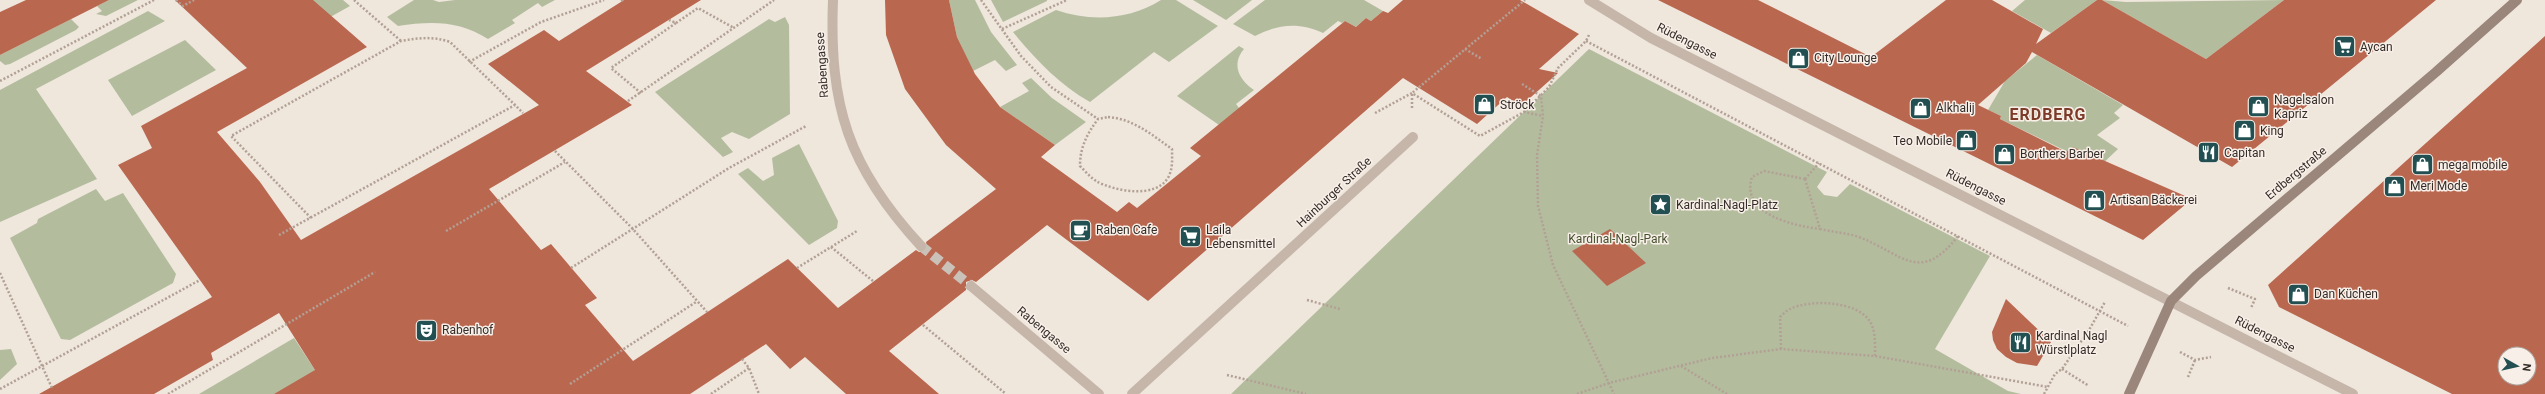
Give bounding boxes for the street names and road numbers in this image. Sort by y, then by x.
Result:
street label: Rüdengasse [1655,20,1719,62]
street label: Rabengasse [813,32,831,98]
street label: Erdbergstraße [2263,143,2329,203]
street label: Hainburger Straße [1294,154,1374,230]
street label: Rüdengasse [1944,166,2008,208]
street label: Rabengasse [1014,304,1074,356]
street label: Rüdengasse [2233,313,2297,355]

